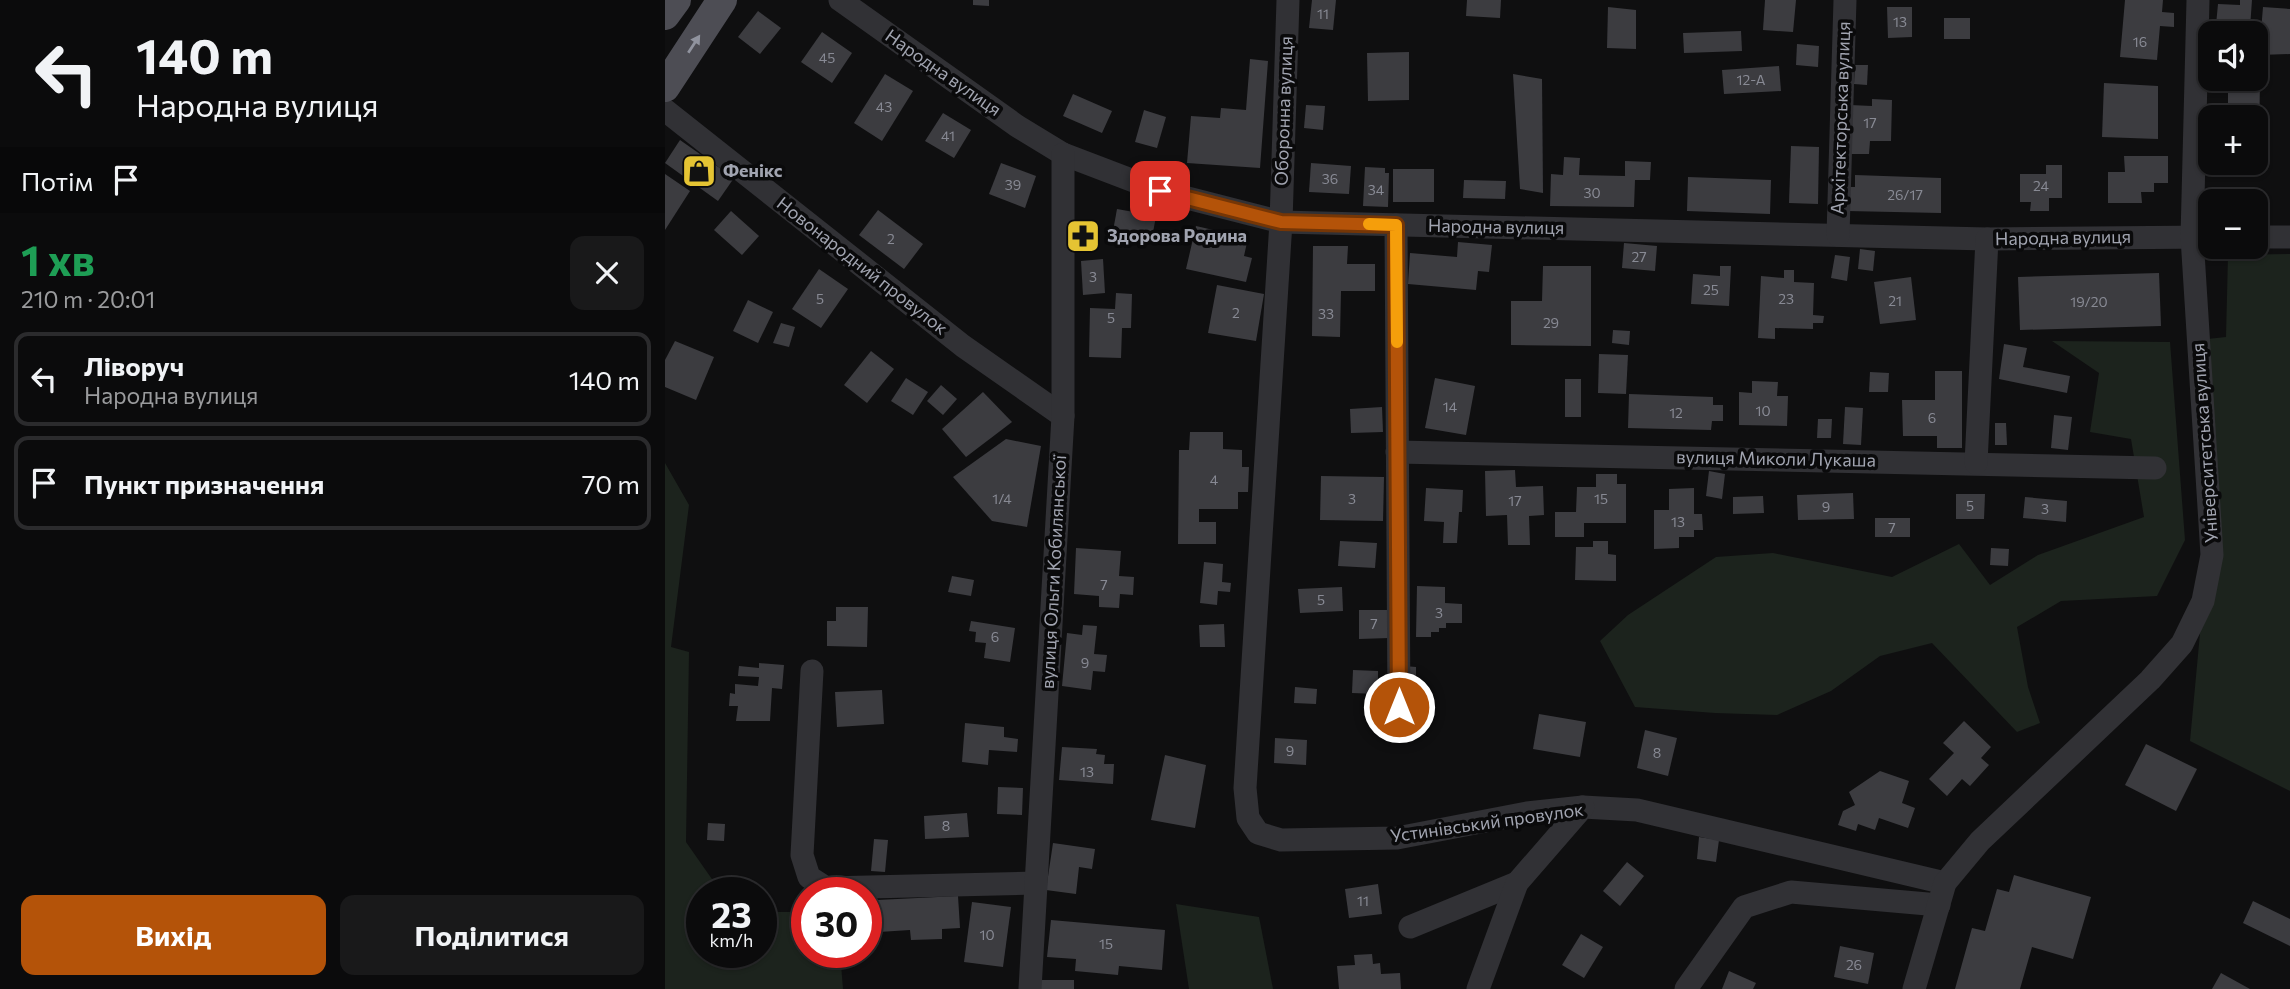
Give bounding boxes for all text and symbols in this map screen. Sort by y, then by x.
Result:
house number: 11 [1317,5,1329,22]
house number: 13 [1893,13,1907,30]
street label: Архітекторська вулиця [1826,21,1854,215]
map controls [2198,21,2268,259]
button: sound [2198,21,2268,91]
text: 140 m [136,24,273,84]
street label: Народна вулиця [881,24,1006,120]
icon: left [21,28,112,119]
house number: 16 [2133,33,2147,50]
one-way arrow [687,34,700,53]
street label: Оборонна вулиця [1269,36,1297,186]
house number: 45 [819,49,835,66]
house number: 12-А [1736,71,1766,88]
text: Народна вулиця [136,84,379,124]
house number: 43 [876,98,892,115]
button: + [2198,105,2268,175]
house number: 17 [1863,114,1877,131]
house number: 41 [941,127,955,144]
shop icon: Фенікс [680,152,718,190]
place label: Фенікс [723,159,783,181]
icon: arrive [107,161,145,199]
pin [1130,161,1190,221]
text: Потім [21,165,93,196]
house number: 36 [1322,170,1338,187]
icon: arrive [1141,172,1179,210]
house number: 39 [1005,176,1021,193]
house number: 24 [2033,177,2050,194]
house number: 34 [1368,181,1385,198]
house number: 30 [1583,184,1601,201]
house number: 26/17 [1887,186,1923,203]
button: − [2198,189,2268,259]
street label: Новонародний провулок [773,192,953,339]
street label: Народна вулиця [1428,214,1564,238]
pharmacy icon: Здорова Родина [1064,217,1102,255]
place label: Здорова Родина [1107,224,1247,246]
street label: Народна вулиця [1995,225,2131,249]
house number: 2 [887,230,895,247]
text: 1 хв [21,233,95,285]
button: close [570,236,644,310]
house number: 27 [1631,248,1647,265]
house number: 3 [1089,268,1097,285]
house number: 25 [1703,281,1719,298]
text: 210 m · 20:01 [21,285,155,313]
house number: 5 [816,290,824,307]
house number: 23 [1778,290,1794,307]
house number: 21 [1888,292,1902,309]
house number: 19/20 [2070,293,2108,310]
house number: 2 [1232,304,1240,321]
house number: 33 [1318,305,1334,322]
house number: 5 [1107,309,1115,326]
house number: 29 [1543,314,1559,331]
street label: Університетська вулиця [2186,342,2222,544]
text: Ліворуч [84,350,184,381]
icon: left [25,360,63,398]
text: 140 m [569,364,640,395]
text: Народна вулиця [84,381,258,409]
house number: 14 [1443,398,1458,415]
house number: 10 [1755,402,1771,419]
house number: 12 [1669,404,1683,421]
house number: 6 [1928,409,1936,426]
street label: вулиця Миколи Лукаша [1676,445,1876,471]
street label: вулиця Ольги Кобилянської [1036,454,1070,690]
icon: arrive [25,464,63,502]
text: Пункт призначення [84,468,324,499]
text: 70 m [582,468,640,499]
house number: 4 [1210,471,1219,488]
house number: 1/4 [992,490,1012,507]
house number: 3 [1348,490,1356,507]
house number: 15 [1594,490,1608,507]
house number: 17 [1508,492,1522,509]
house number: 5 [1966,497,1974,514]
house number: 9 [1822,498,1830,515]
house number: 3 [2041,500,2049,517]
house number: 13 [1671,513,1685,530]
house number: 7 [1888,519,1896,536]
house number: 7 [1100,576,1108,593]
house number: 5 [1317,591,1325,608]
house number: 3 [1435,604,1443,621]
house number: 7 [1370,615,1378,632]
house number: 6 [991,628,999,645]
house number: 9 [1081,654,1089,671]
position arrow [1362,670,1436,744]
house number: 9 [1286,742,1294,759]
house number: 8 [1653,744,1661,761]
house number: 13 [1080,763,1094,780]
street label: Устинівський провулок [1389,797,1585,846]
house number: 8 [942,817,950,834]
speed limit sign: 30 [791,877,882,968]
text: 23 [711,892,752,935]
house number: 11 [1357,892,1369,909]
button: Вихід [21,895,326,975]
button: Поділитися [340,895,644,975]
house number: 10 [979,926,995,943]
text: km/h [710,929,753,951]
house number: 15 [1099,935,1113,952]
house number: 26 [1846,956,1862,973]

